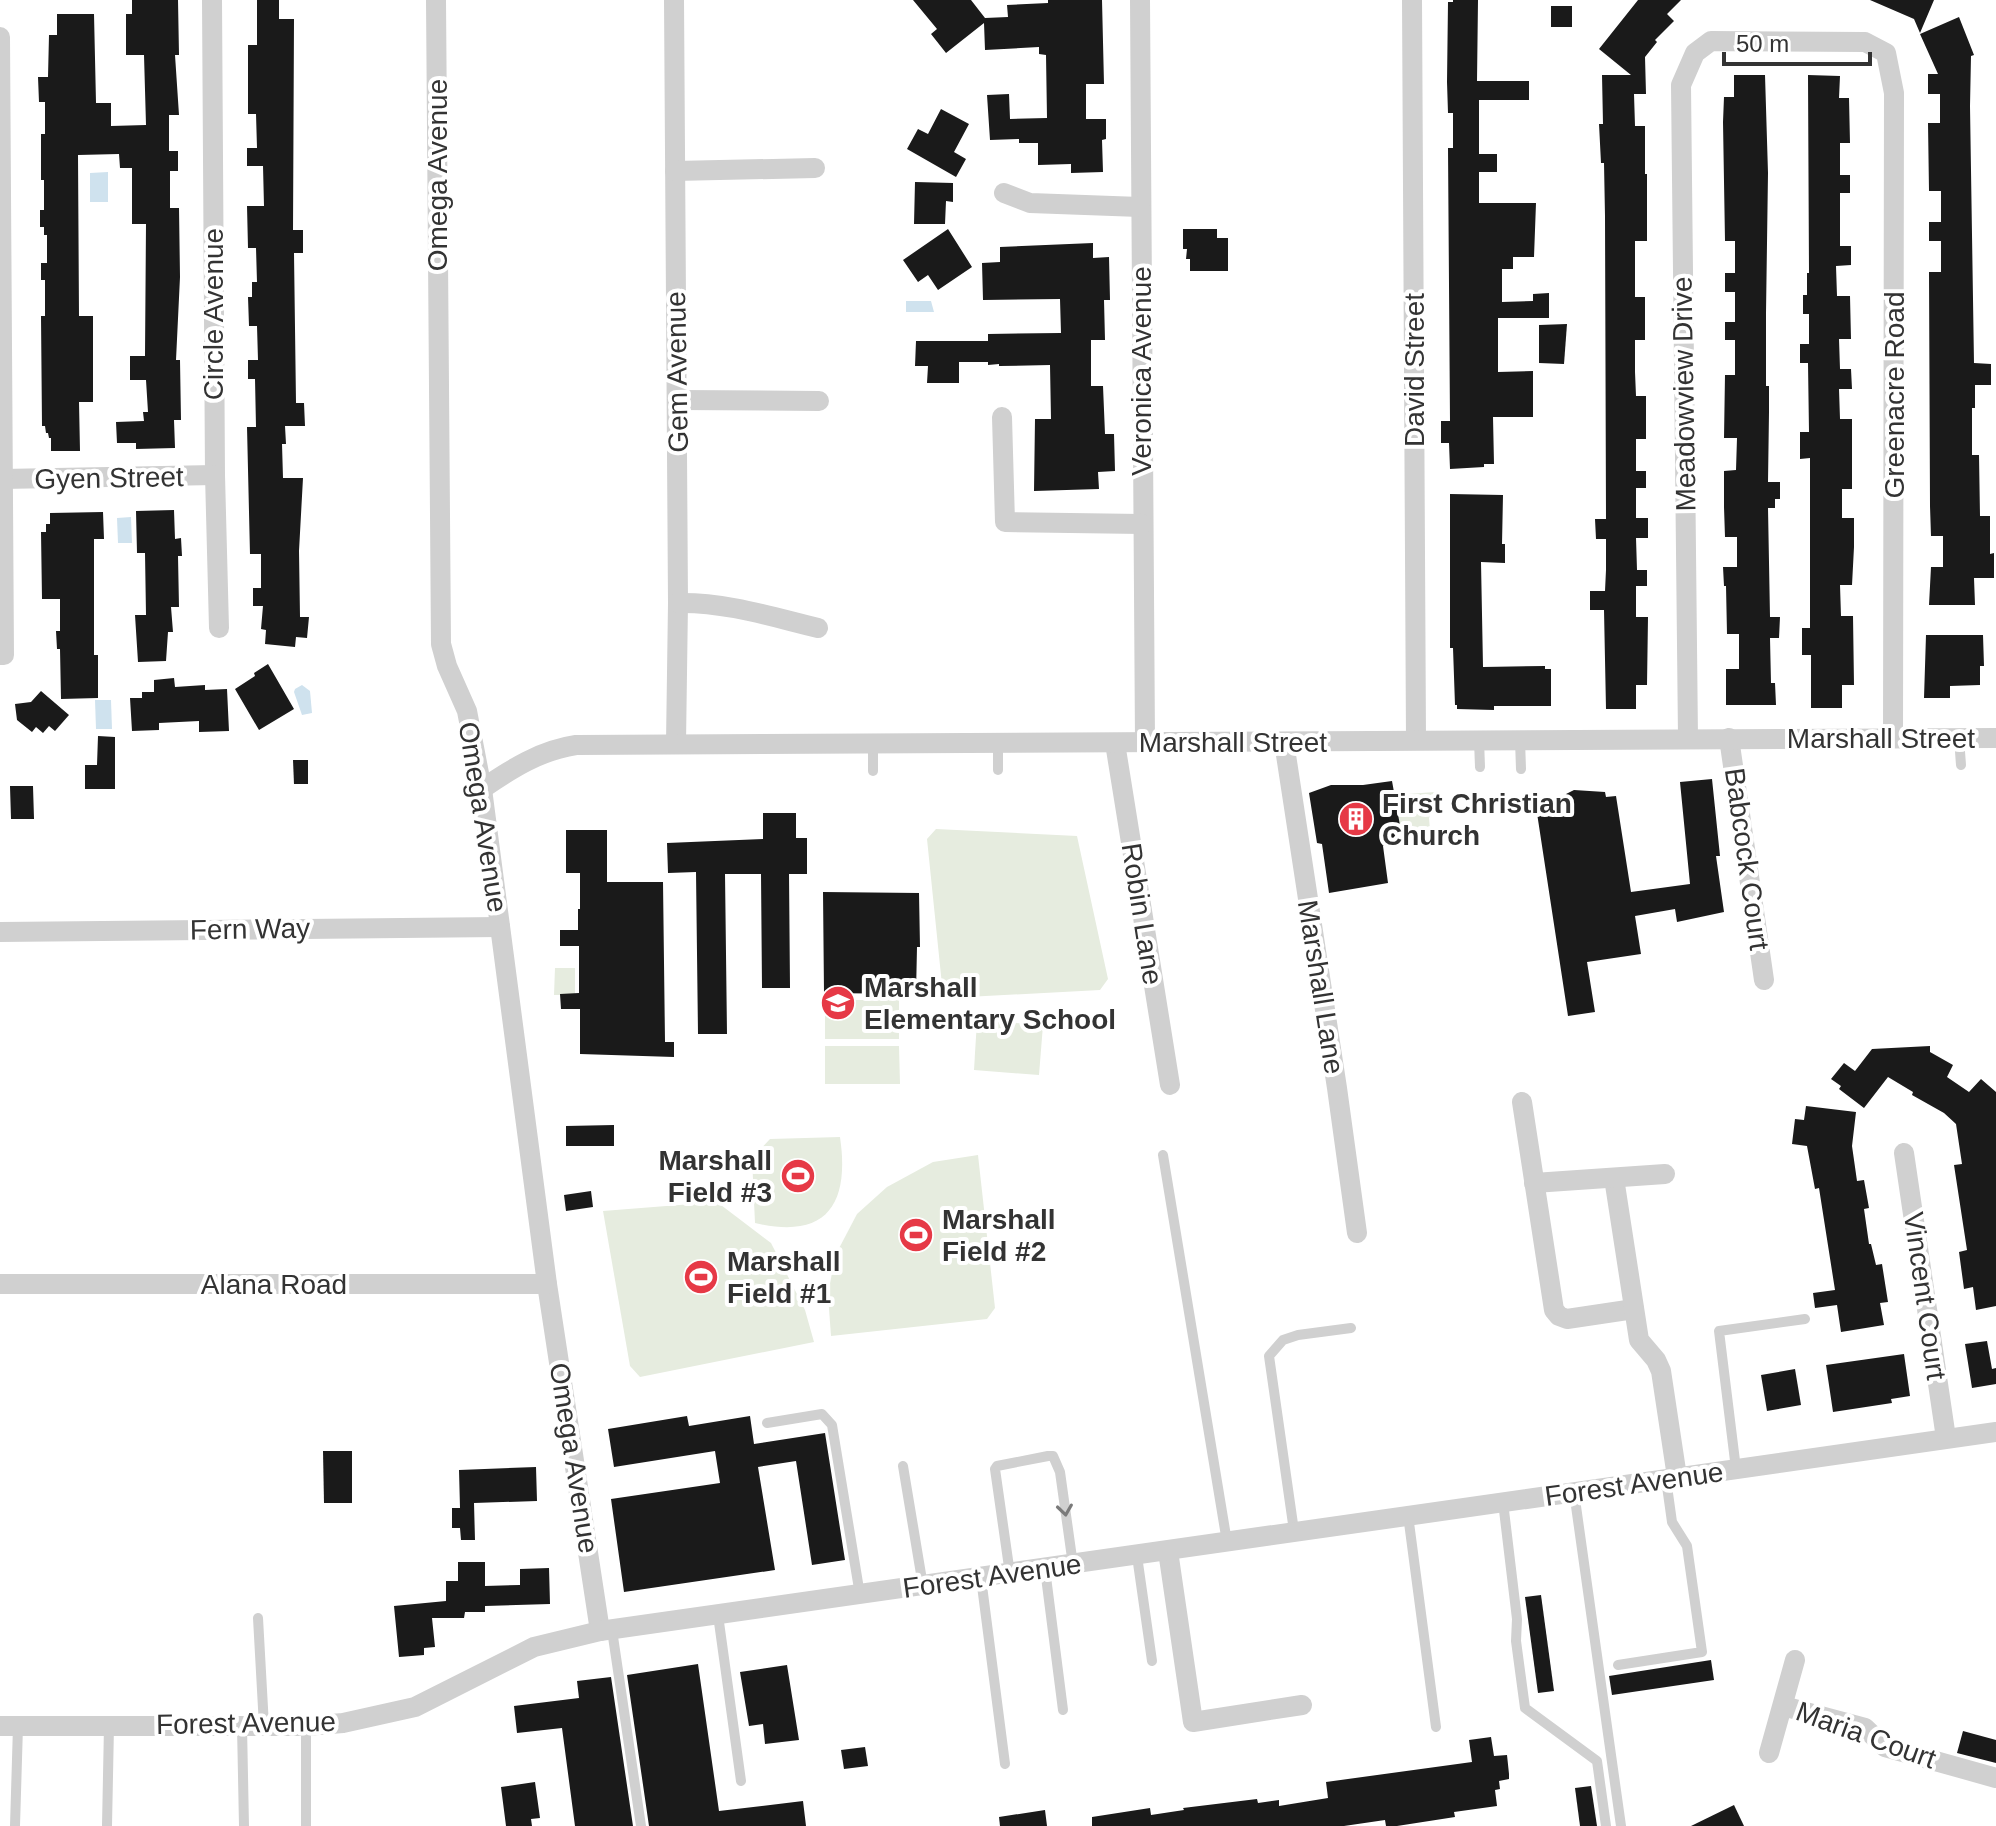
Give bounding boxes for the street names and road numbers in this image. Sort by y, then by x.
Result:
street label: Omega Avenue [422,79,453,271]
street label: Circle Avenue [198,228,229,400]
street label: Veronica Avenue [1126,266,1157,476]
street label: Meadowview Drive [1666,276,1702,512]
street label: Gem Avenue [660,291,694,453]
street label: Greenacre Road [1879,291,1910,499]
street label: David Street [1399,293,1430,447]
street label: Gyen Street [34,461,184,495]
street label: Omega Avenue [453,720,513,914]
street label: Marshall Street [1787,723,1975,754]
street label: Marshall Street [1139,727,1327,758]
street label: Babcock Court [1719,766,1775,952]
street label: Robin Lane [1115,841,1169,987]
street label: Marshall Lane [1292,898,1350,1076]
street label: Fern Way [190,912,310,946]
street label: Vincent Court [1898,1210,1952,1382]
street label: Alana Road [201,1269,347,1300]
street label: Omega Avenue [544,1361,604,1555]
street label: Forest Avenue [1543,1456,1725,1512]
street label: Forest Avenue [901,1548,1083,1604]
street label: Maria Court [1792,1695,1940,1775]
street label: Forest Avenue [156,1706,336,1740]

